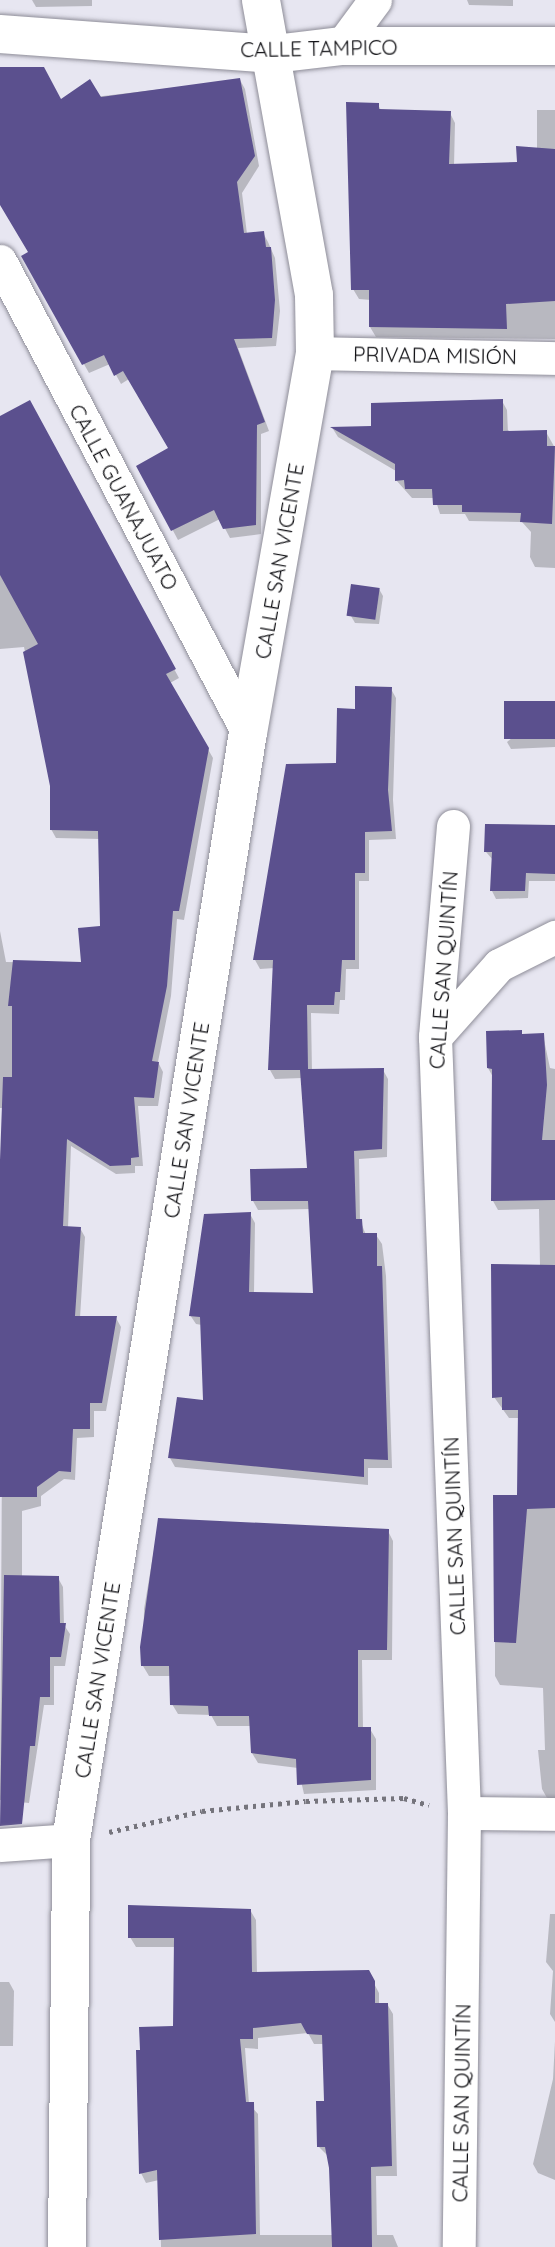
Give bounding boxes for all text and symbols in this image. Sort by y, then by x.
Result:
street label: CALLE TAMPICO [240,34,398,62]
street label: PRIVADA MISIÓN [353,341,517,369]
street label: CALLE GUANAJUATO [64,400,184,594]
street label: CALLE SAN VICENTE [249,461,309,661]
street label: CALLE SAN QUINTÍN [423,870,463,1070]
street label: CALLE SAN VICENTE [158,1020,214,1220]
street label: CALLE SAN QUINTÍN [438,1436,470,1636]
street label: CALLE SAN VICENTE [69,1580,125,1780]
street label: CALLE SAN QUINTÍN [447,2003,475,2203]

